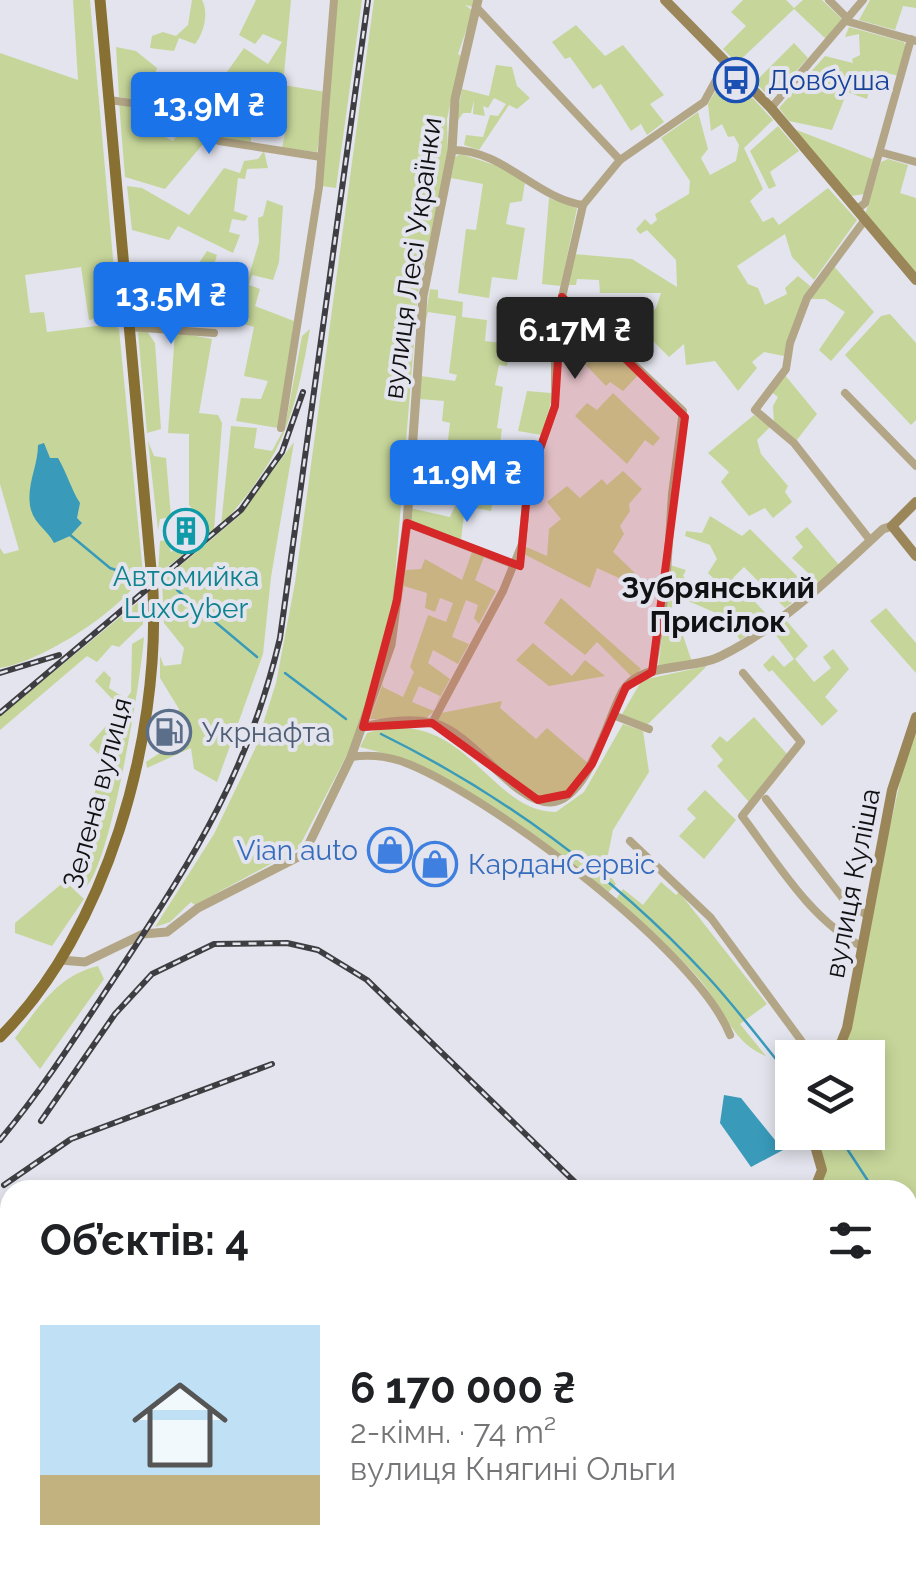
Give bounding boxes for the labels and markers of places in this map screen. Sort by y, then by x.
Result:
bus stop icon: Довбуша [713,57,759,103]
place label: Довбуша [768,64,890,97]
pin: 13.9M ₴ [117,72,301,157]
pin: 13.5M ₴ [79,262,263,347]
pin: 6.17M ₴ [483,297,667,382]
pin: 11.9M ₴ [375,440,559,525]
building icon: Автомийка LuxCyber [163,508,209,554]
place label: Автомийка LuxCyber [113,560,259,625]
fuel station icon: Укрнафта [146,709,192,755]
place label: Укрнафта [202,716,331,749]
shop icon: Vian auto [367,827,413,873]
place label: Vian auto [236,834,358,867]
shop icon: КарданСервіс [412,841,458,887]
place label: КарданСервіс [468,848,655,881]

